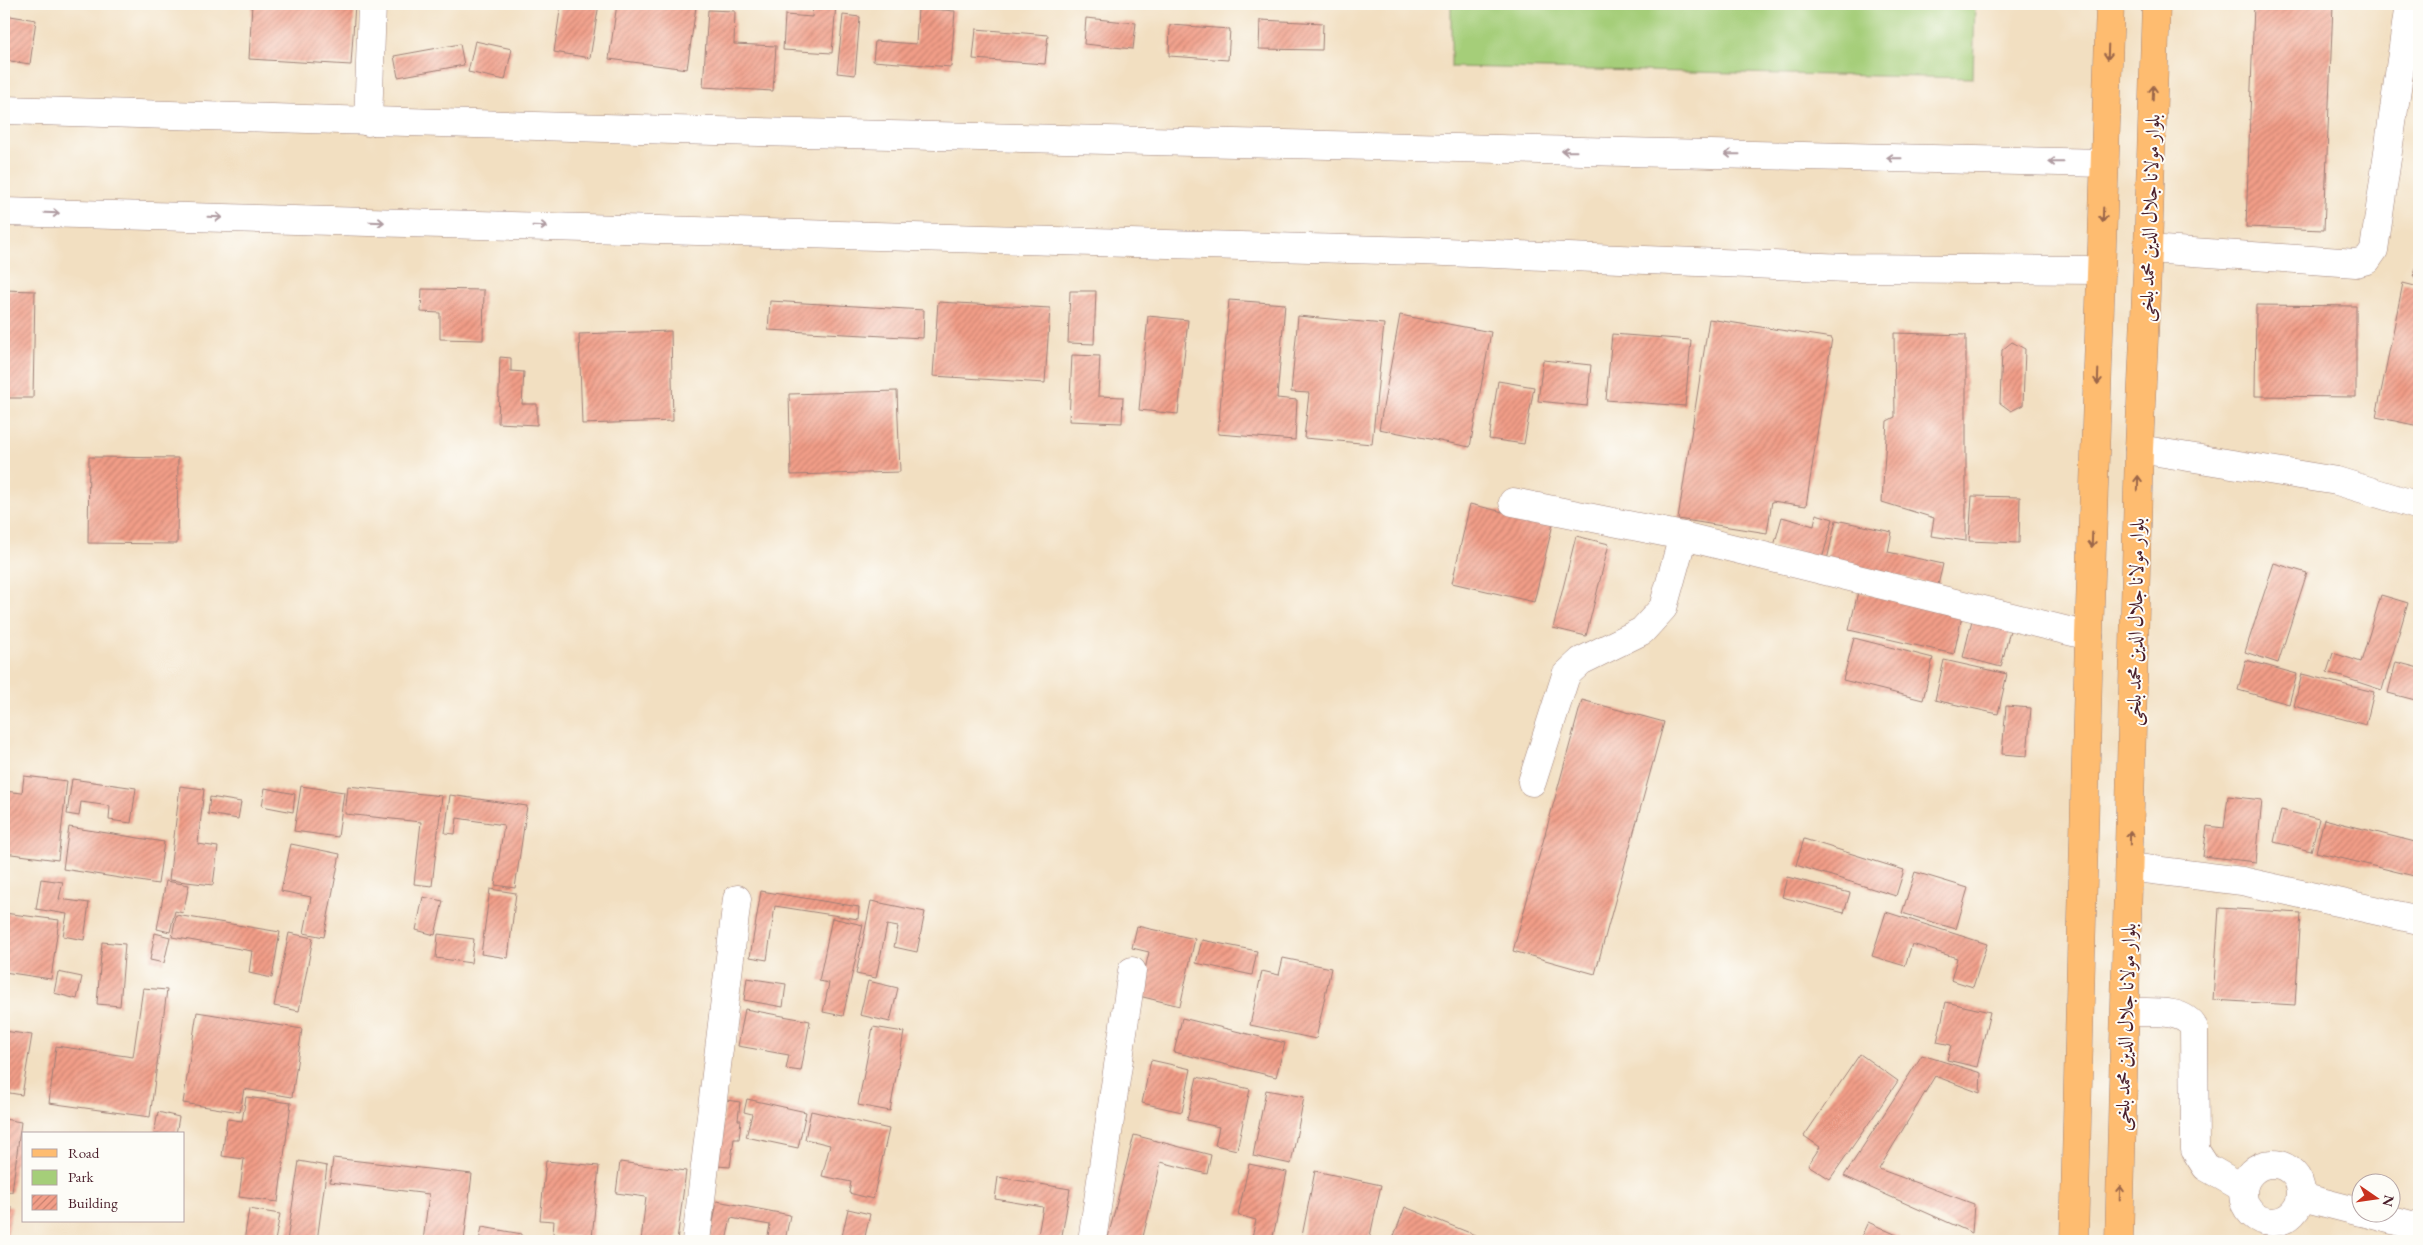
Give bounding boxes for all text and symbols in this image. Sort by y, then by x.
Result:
one-way arrow [2104,44,2113,60]
one-way arrow [2148,85,2158,102]
street label: بلوار مولانا جلال الدین محمد بلخی [2132,114,2167,323]
one-way arrow [1561,146,1577,155]
one-way arrow [1724,150,1740,159]
one-way arrow [1886,153,1902,163]
one-way arrow [2049,157,2065,167]
one-way arrow [2099,207,2108,223]
one-way arrow [44,208,60,218]
one-way arrow [207,213,223,222]
one-way arrow [369,217,385,227]
one-way arrow [532,222,548,231]
one-way arrow [2093,369,2102,385]
one-way arrow [2133,475,2143,491]
street label: بلوار مولانا جلال الدین محمد بلخی [2120,518,2151,726]
one-way arrow [2087,531,2097,547]
one-way arrow [2125,830,2134,846]
street label: بلوار مولانا جلال الدین محمد بلخی [2108,923,2143,1132]
legend [22,1132,185,1222]
text: Road [68,1143,100,1162]
text: Park [68,1167,95,1186]
north arrow [2350,1172,2400,1222]
one-way arrow [2115,1185,2125,1201]
text: Building [68,1193,118,1212]
text: N [2378,1193,2399,1209]

